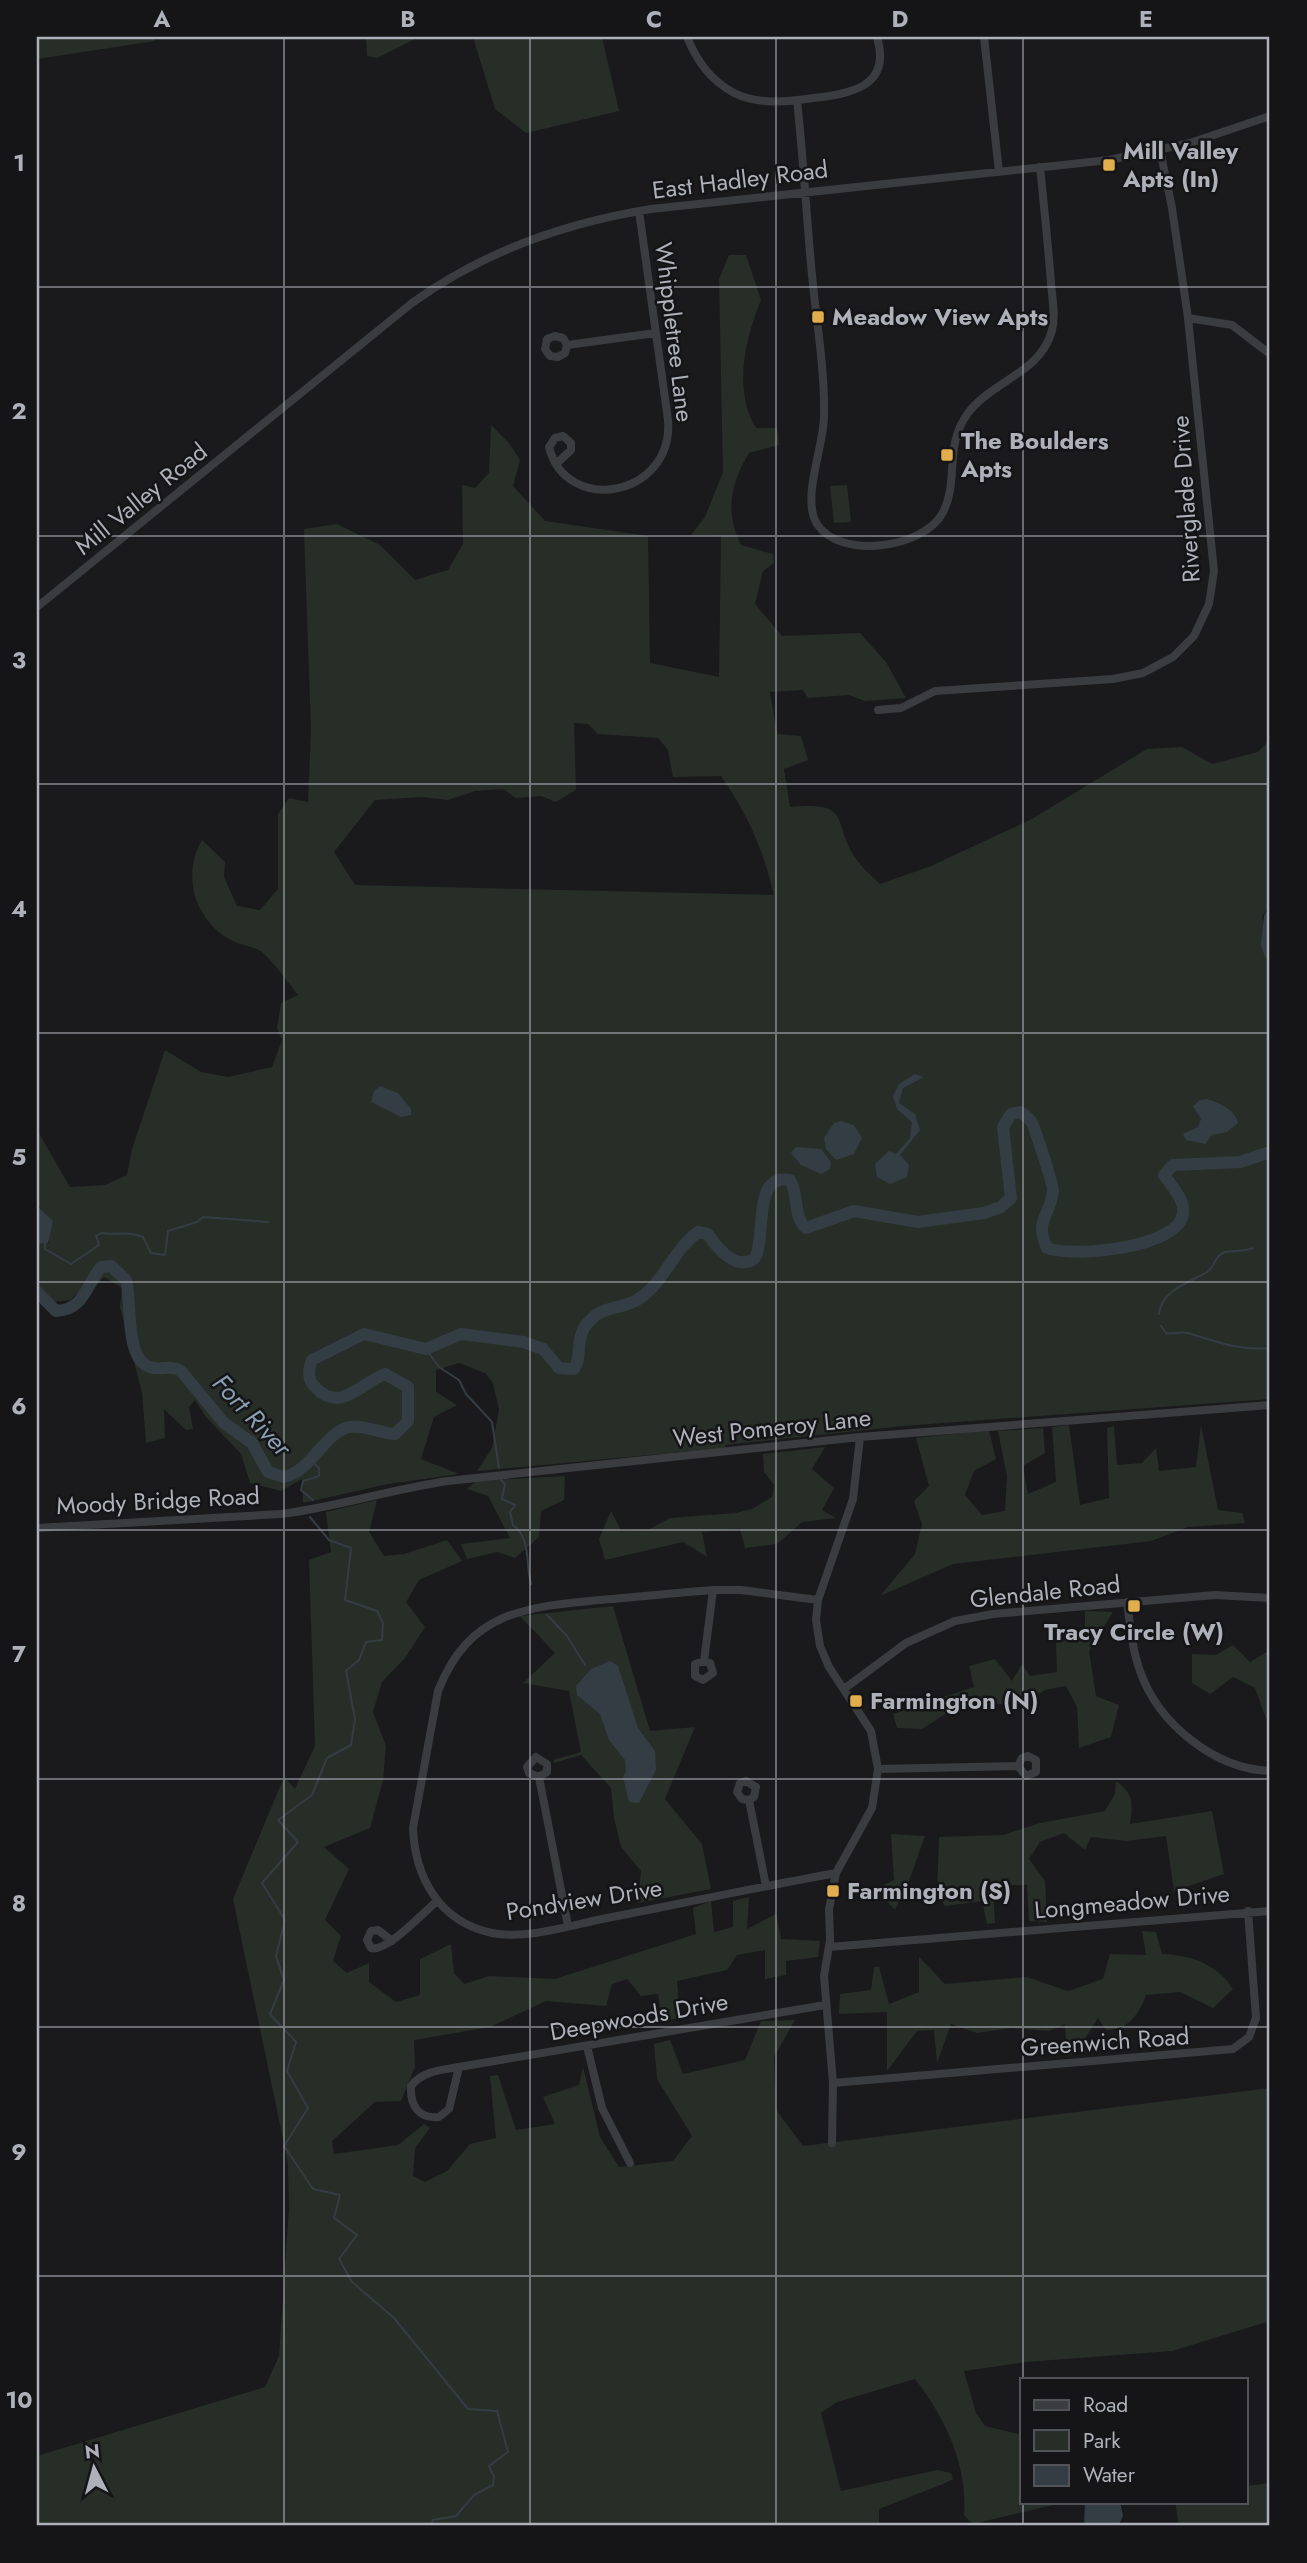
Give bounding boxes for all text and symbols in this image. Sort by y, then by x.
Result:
text: A [153,2,171,36]
text: B [400,2,416,36]
text: C [646,2,662,36]
text: D [892,2,909,36]
text: E [1139,2,1153,36]
place label: Mill Valley Apts (In) [1122,133,1239,196]
text: 1 [13,146,25,180]
street label: East Hadley Road [650,151,830,208]
marker: Mill Valley Apts (In) [1101,157,1117,173]
street label: Whippletree Lane [646,240,703,424]
place label: Meadow View Apts [832,299,1048,334]
marker: Meadow View Apts [810,309,826,325]
text: 2 [11,394,27,428]
street label: Riverglade Drive [1162,414,1209,584]
place label: The Boulders Apts [960,423,1109,486]
street label: Mill Valley Road [67,434,214,563]
marker: The Boulders Apts [939,447,955,463]
text: 3 [12,643,26,677]
text: 4 [11,892,27,926]
text: 5 [12,1140,26,1174]
water label: Fort River [204,1365,301,1466]
text: 6 [11,1389,27,1423]
street label: West Pomeroy Lane [671,1400,873,1455]
street label: Moody Bridge Road [55,1478,261,1523]
street label: Glendale Road [968,1566,1122,1617]
marker: Tracy Circle (W) [1126,1598,1142,1614]
place label: Tracy Circle (W) [1044,1614,1224,1649]
text: 7 [12,1637,26,1671]
place label: Farmington (N) [870,1683,1038,1718]
marker: Farmington (N) [848,1693,864,1709]
street label: Pondview Drive [503,1870,664,1929]
place label: Farmington (S) [847,1873,1011,1908]
street label: Longmeadow Drive [1033,1876,1231,1927]
marker: Farmington (S) [825,1883,841,1899]
text: 8 [12,1886,26,1920]
street label: Deepwoods Drive [547,1984,731,2049]
street label: Greenwich Road [1019,2018,1191,2065]
text: 9 [11,2135,27,2169]
legend [1020,2378,1248,2504]
text: 10 [6,2383,32,2417]
text: Road [1083,2390,1128,2420]
text: Park [1083,2426,1121,2456]
north arrow [60,2434,130,2504]
text: N [83,2437,101,2466]
text: Water [1083,2460,1136,2490]

